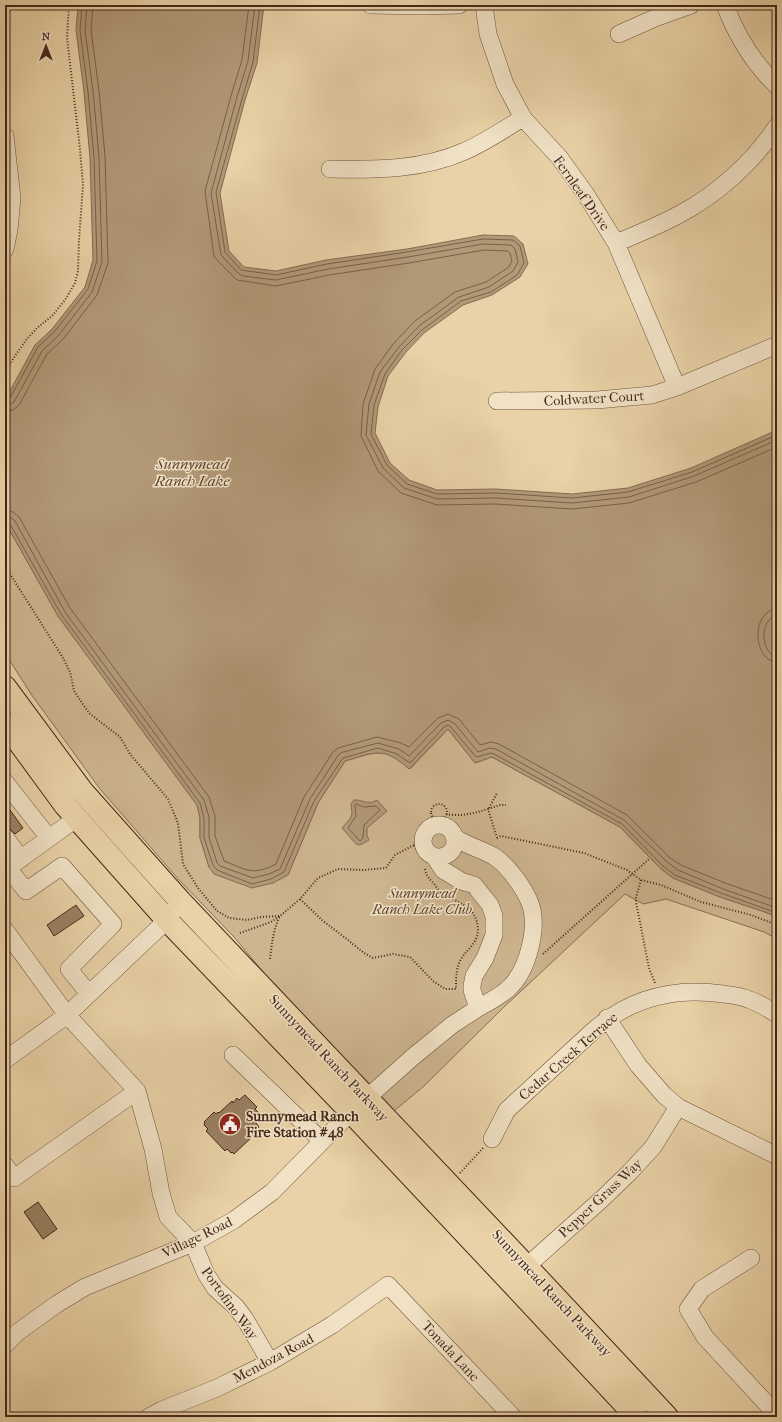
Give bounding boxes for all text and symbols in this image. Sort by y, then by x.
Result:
north arrow [26,26,66,66]
text: N [42,30,51,43]
street label: Fernleaf Drive [550,153,614,234]
street label: Coldwater Court [543,387,645,410]
water label: Sunnymead Ranch Lake [154,455,230,490]
park label: Sunnymead Ranch Lake Club [371,885,473,918]
street label: Sunnymead Ranch Parkway [265,991,392,1126]
street label: Cedar Creek Terrace [515,1009,621,1104]
place label: Sunnymead Ranch Fire Station #48 [245,1108,360,1141]
public building icon: Sunnymead Ranch Fire Station #48 [217,1111,243,1137]
street label: Pepper Grass Way [555,1155,646,1242]
street label: Village Road [158,1213,235,1262]
street label: Sunnymead Ranch Parkway [488,1226,615,1361]
street label: Portofino Way [198,1264,262,1343]
street label: Tonada Lane [418,1317,483,1385]
street label: Mendoza Road [230,1330,317,1387]

